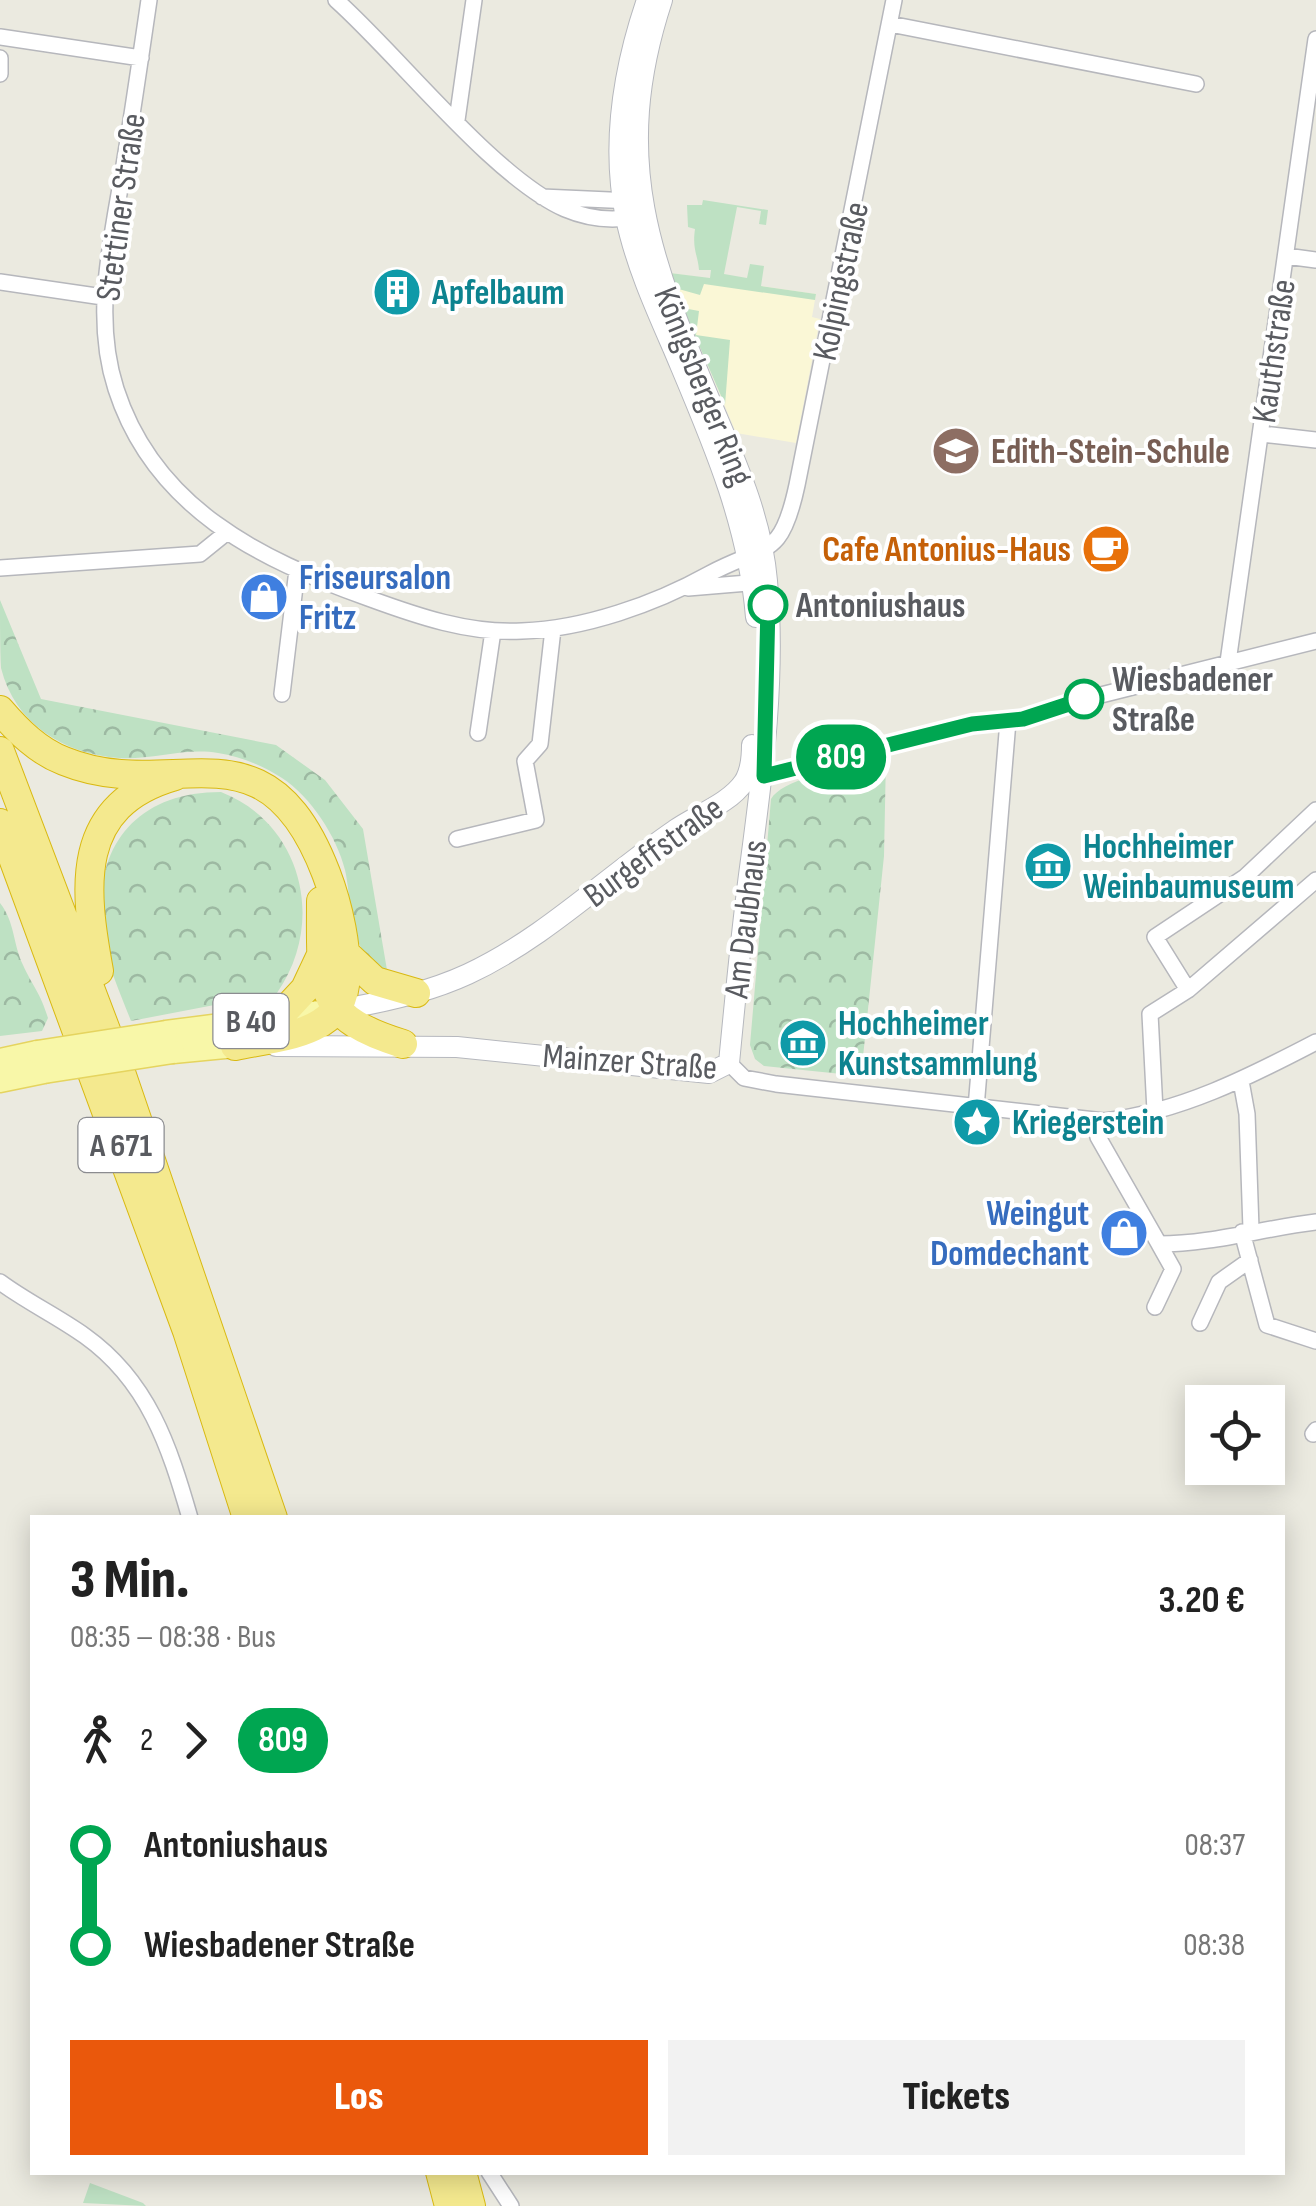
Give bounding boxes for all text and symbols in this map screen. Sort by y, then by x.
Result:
street label: Stettiner Straße [87,111,156,304]
street label: Kolpingstraße [804,198,879,365]
building icon: Apfelbaum [371,266,423,318]
place label: Apfelbaum [431,272,565,315]
street label: Kauthstraße [1243,277,1306,426]
street label: Königsberger Ring [643,281,762,492]
school or university icon: Edith-Stein-Schule [930,425,982,477]
place label: Edith-Stein-Schule [991,431,1230,474]
cafe icon: Cafe Antonius-Haus [1080,523,1132,575]
place label: Cafe Antonius-Haus [822,529,1071,572]
place label: Friseursalon Fritz [299,557,451,640]
shop icon: Friseursalon Fritz [238,571,290,623]
place label: Antoniushaus [795,585,966,628]
marker: Antoniushaus [749,586,787,624]
place label: Wiesbadener Straße [1112,659,1273,742]
marker: Wiesbadener Straße [1065,680,1103,718]
line badge: 809 [784,724,898,790]
text: 809 [816,736,866,779]
street label: Burgeffstraße [576,787,732,917]
place label: Hochheimer Weinbaumuseum [1083,826,1294,909]
street label: Am Daubhaus [715,838,778,1002]
museum icon: Hochheimer Weinbaumuseum [1022,840,1074,892]
road number: B 40 [214,994,288,1048]
place label: Hochheimer Kunstsammlung [838,1003,1038,1086]
museum icon: Hochheimer Kunstsammlung [777,1017,829,1069]
street label: Mainzer Straße [541,1035,719,1090]
place icon: Kriegerstein [951,1096,1003,1148]
place label: Kriegerstein [1012,1102,1164,1145]
road number: A 671 [78,1118,164,1172]
place label: Weingut Domdechant [930,1193,1089,1276]
shop icon: Weingut Domdechant [1098,1207,1150,1259]
map controls [1185,1385,1285,1485]
button: locate [1185,1385,1285,1485]
text: 3 Min. [70,1547,190,1614]
text: 3.20 € [1158,1578,1245,1623]
text: 08:35 – 08:38 · Bus [70,1618,276,1657]
icon: walk [70,1713,125,1768]
icon: forward [168,1713,223,1768]
text: 809 [258,1719,308,1762]
text: 2 [140,1721,153,1760]
text: Antoniushaus [144,1823,328,1868]
text: 08:37 [1184,1826,1245,1865]
text: Wiesbadener Straße [144,1923,415,1968]
text: 08:38 [1183,1926,1245,1965]
button: Los [70,2040,648,2155]
button: Tickets [668,2040,1245,2155]

